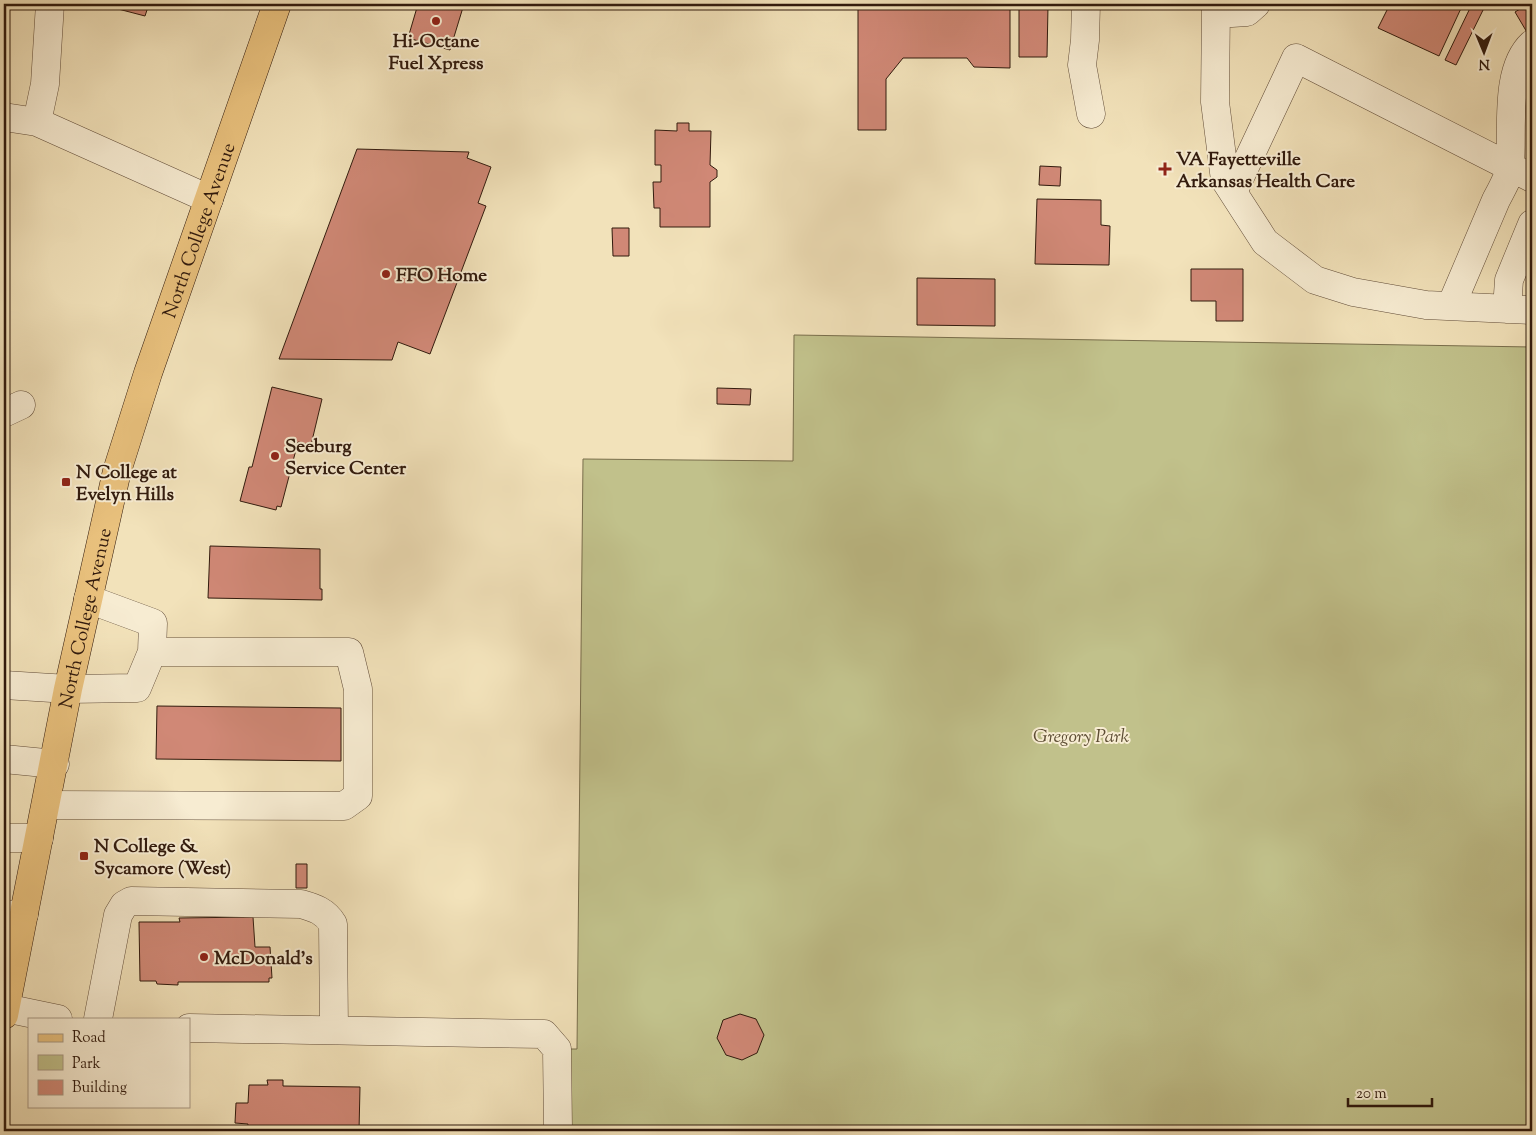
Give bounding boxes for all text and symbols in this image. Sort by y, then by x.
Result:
marker: Hi-Octane Fuel Xpress [430,15,442,27]
north arrow [1458,28,1508,78]
place label: Hi-Octane Fuel Xpress [389,29,484,78]
text: N [1478,53,1490,73]
street label: North College Avenue [157,139,244,322]
place label: VA Fayetteville Arkansas Health Care [1176,147,1355,196]
marker: VA Fayetteville Arkansas Health Care [1158,162,1172,176]
place label: FFO Home [396,263,487,290]
marker: FFO Home [380,268,392,280]
place label: Seeburg Service Center [285,434,407,483]
marker: Seeburg Service Center [269,450,281,462]
place label: N College at Evelyn Hills [76,460,177,509]
marker: N College at Evelyn Hills [60,476,72,488]
street label: North College Avenue [53,526,120,711]
park label: Gregory Park [1033,724,1129,751]
place label: N College & Sycamore (West) [94,834,231,883]
marker: N College & Sycamore (West) [78,850,90,862]
place label: McDonald's [214,946,313,973]
marker: McDonald's [198,951,210,963]
legend [28,1018,190,1108]
text: Road [72,1028,106,1049]
text: Park [72,1054,101,1075]
scale bar [1348,1075,1432,1107]
text: Building [72,1078,127,1099]
text: 20 m [1356,1084,1387,1105]

